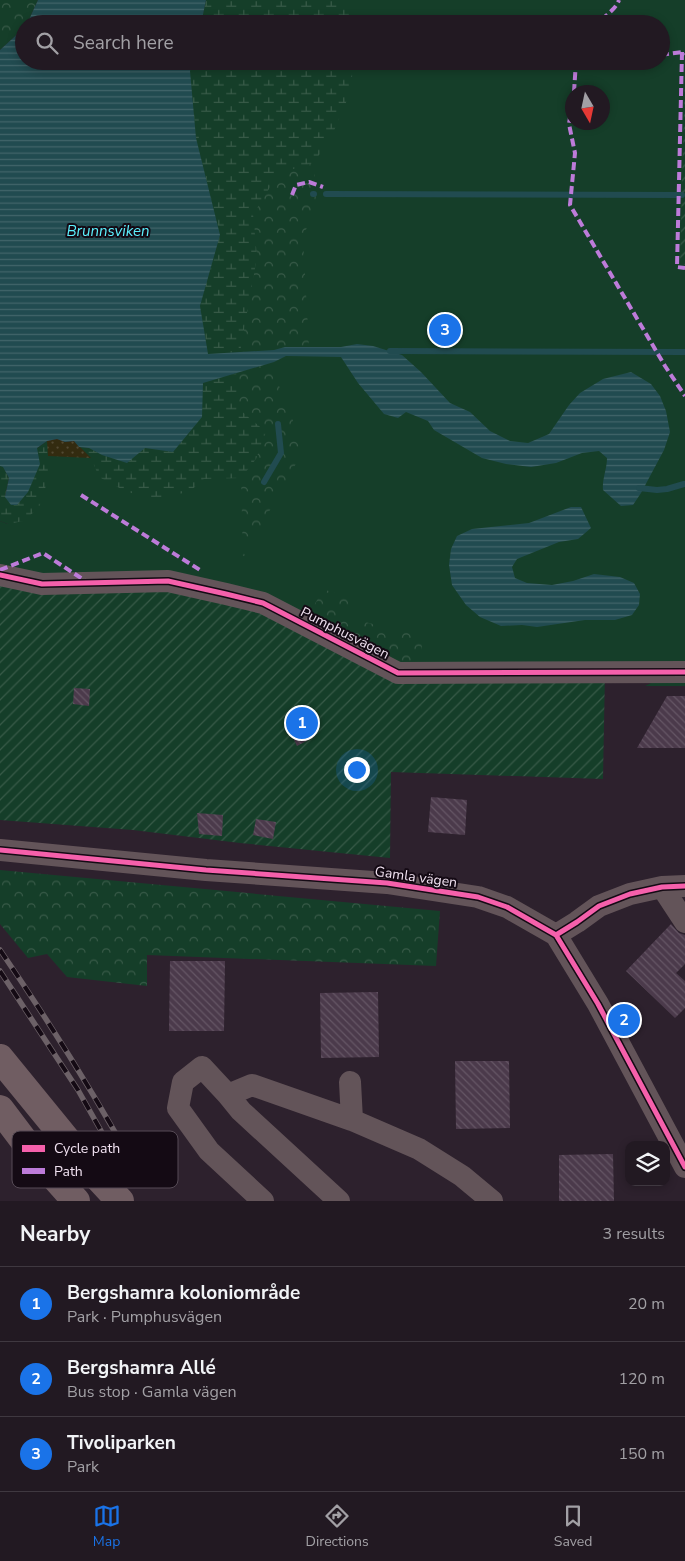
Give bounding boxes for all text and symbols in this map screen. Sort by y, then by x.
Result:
search box [15,15,670,70]
icon: search [33,29,61,57]
text: Search here [73,30,174,56]
north arrow [565,85,610,130]
water label: Brunnsviken [66,221,150,241]
pin: 3 [429,311,461,349]
street label: Pumphusvägen [297,602,393,664]
pin: 1 [286,704,318,742]
your location [344,757,370,783]
street label: Gamla vägen [374,862,458,892]
pin: 2 [608,1001,640,1039]
legend [12,1131,178,1188]
text: Cycle path [54,1139,120,1158]
map controls [625,1141,670,1186]
button: layers [625,1141,670,1186]
text: Path [54,1162,83,1181]
text: Nearby [20,1220,90,1248]
text: 3 results [603,1223,665,1245]
text: Bergshamra koloniområde [67,1280,300,1306]
text: 1 [31,1293,41,1315]
text: 20 m [628,1293,665,1315]
text: Park · Pumphusvägen [67,1306,222,1328]
text: Bergshamra Allé [67,1355,216,1381]
text: 2 [31,1368,41,1390]
text: 120 m [618,1368,665,1390]
text: Bus stop · Gamla vägen [67,1381,237,1403]
text: Tivoliparken [67,1430,176,1456]
text: 3 [31,1443,41,1465]
text: 150 m [618,1443,665,1465]
text: Park [67,1456,99,1478]
tab: Map [93,1502,121,1551]
tab: Directions [306,1502,369,1551]
tab: Saved [554,1502,592,1551]

